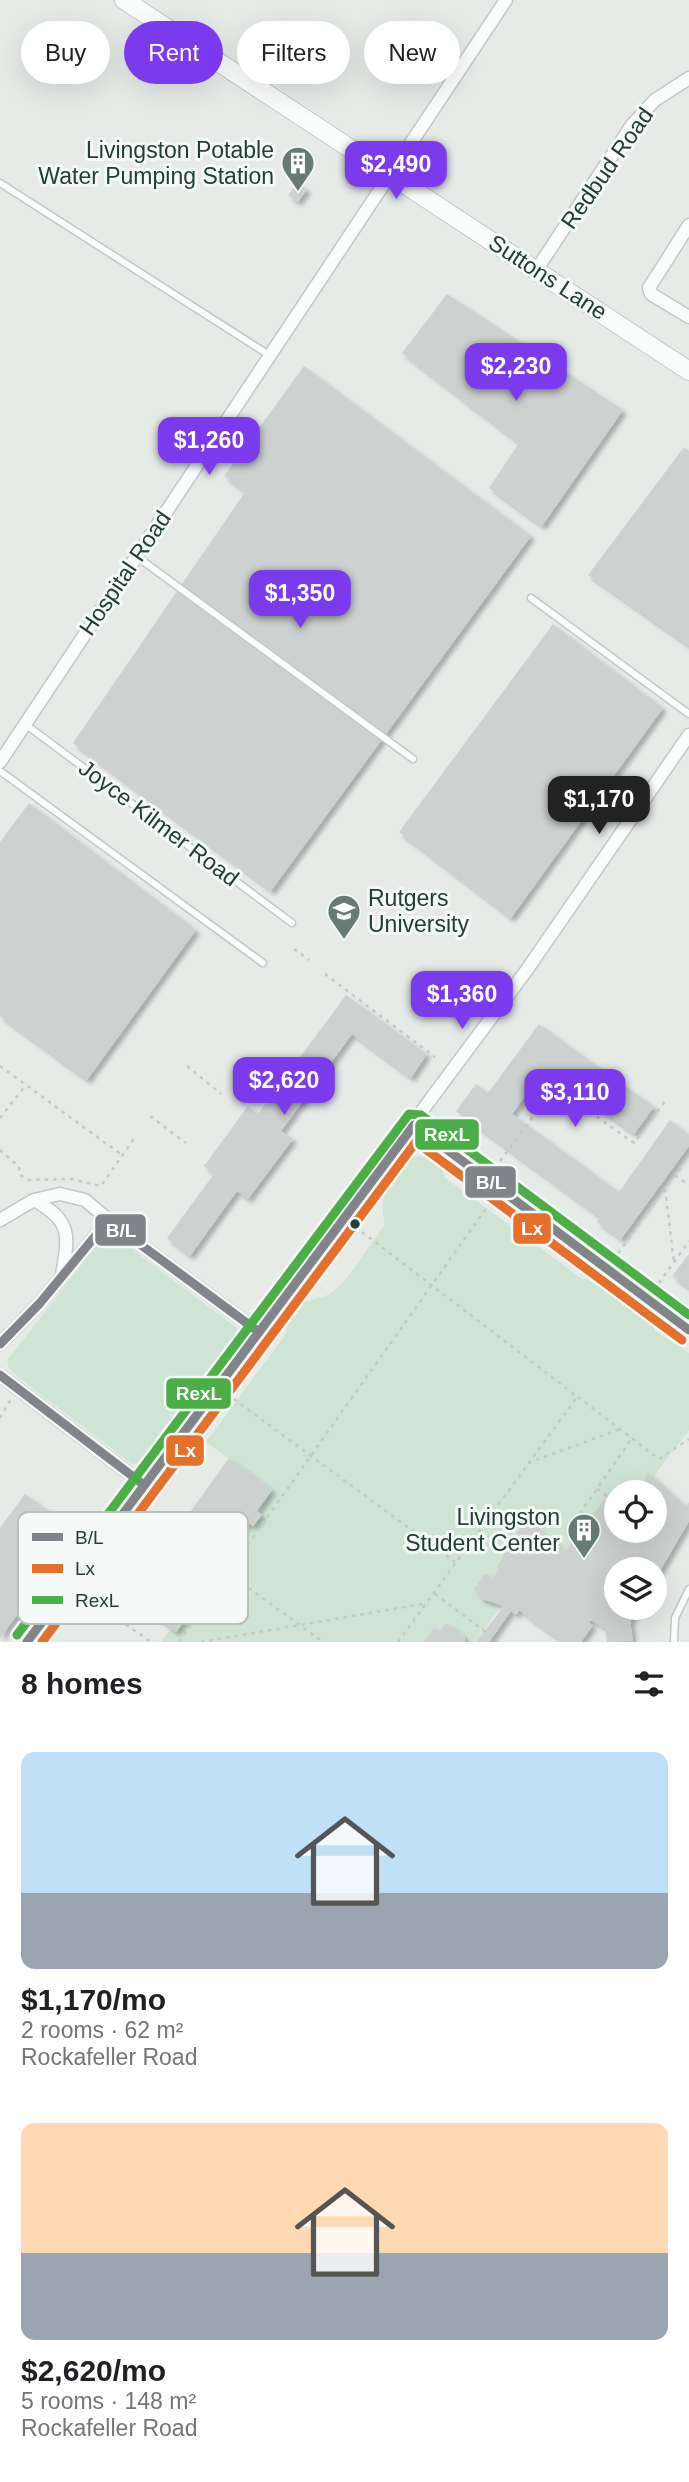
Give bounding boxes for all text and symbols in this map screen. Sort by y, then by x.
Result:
chip: Buy [21,21,110,84]
chip: Rent [124,21,223,84]
chip: Filters [237,21,350,84]
chip: New [364,21,460,84]
street label: Redbud Road [556,102,658,234]
place label: Livingston Potable Water Pumping Station [38,137,274,189]
pin: $2,490 [339,142,453,201]
building icon: Livingston Potable Water Pumping Station [279,144,317,193]
text: $2,490 [361,151,431,177]
street label: Suttons Lane [484,229,612,325]
pin: $2,230 [459,344,573,403]
text: $2,230 [481,353,551,379]
pin: $1,260 [152,418,266,477]
text: $1,260 [174,427,244,453]
street label: Hospital Road [74,506,176,640]
pin: $1,350 [243,570,357,630]
text: $1,350 [265,580,335,606]
street label: Joyce Kilmer Road [74,755,244,891]
pin: $1,170 [542,776,656,836]
text: $1,170 [564,786,634,812]
place label: Rutgers University [368,885,469,937]
school or university icon: Rutgers University [325,892,363,941]
pin: $1,360 [405,972,519,1031]
text: $1,360 [427,981,497,1007]
pin: $2,620 [227,1058,341,1117]
text: $2,620 [249,1067,319,1093]
pin: $3,110 [518,1070,632,1129]
text: $3,110 [540,1079,610,1105]
line badge: RexL [414,1118,480,1151]
text: RexL [424,1124,471,1145]
line badge: B/L [464,1165,517,1199]
text: B/L [476,1172,507,1193]
line badge: Lx [512,1212,552,1245]
line badge: B/L [94,1213,147,1247]
unlabelled marker [348,1217,362,1231]
text: Lx [521,1218,544,1239]
text: B/L [106,1220,137,1241]
line badge: RexL [165,1377,232,1410]
text: RexL [176,1383,223,1404]
line badge: Lx [165,1434,205,1467]
text: Lx [174,1440,197,1461]
map controls [604,1480,667,1620]
button: locate [604,1480,667,1543]
place label: Livingston Student Center [405,1504,560,1556]
building icon: Livingston Student Center [565,1511,603,1560]
legend [18,1512,248,1624]
text: B/L [75,1527,104,1548]
button: layers [604,1557,667,1620]
text: Lx [75,1558,96,1579]
text: RexL [75,1590,119,1611]
icon: filters [630,1665,668,1703]
text: 8 homes [21,1667,143,1700]
icon: home [282,1798,408,1924]
text: $1,170/mo [21,1983,166,2016]
text: 2 rooms · 62 m² [21,2017,183,2043]
text: Rockafeller Road [21,2044,197,2070]
icon: home [282,2169,408,2295]
text: $2,620/mo [21,2354,166,2387]
text: 5 rooms · 148 m² [21,2388,196,2414]
text: Rockafeller Road [21,2415,197,2441]

